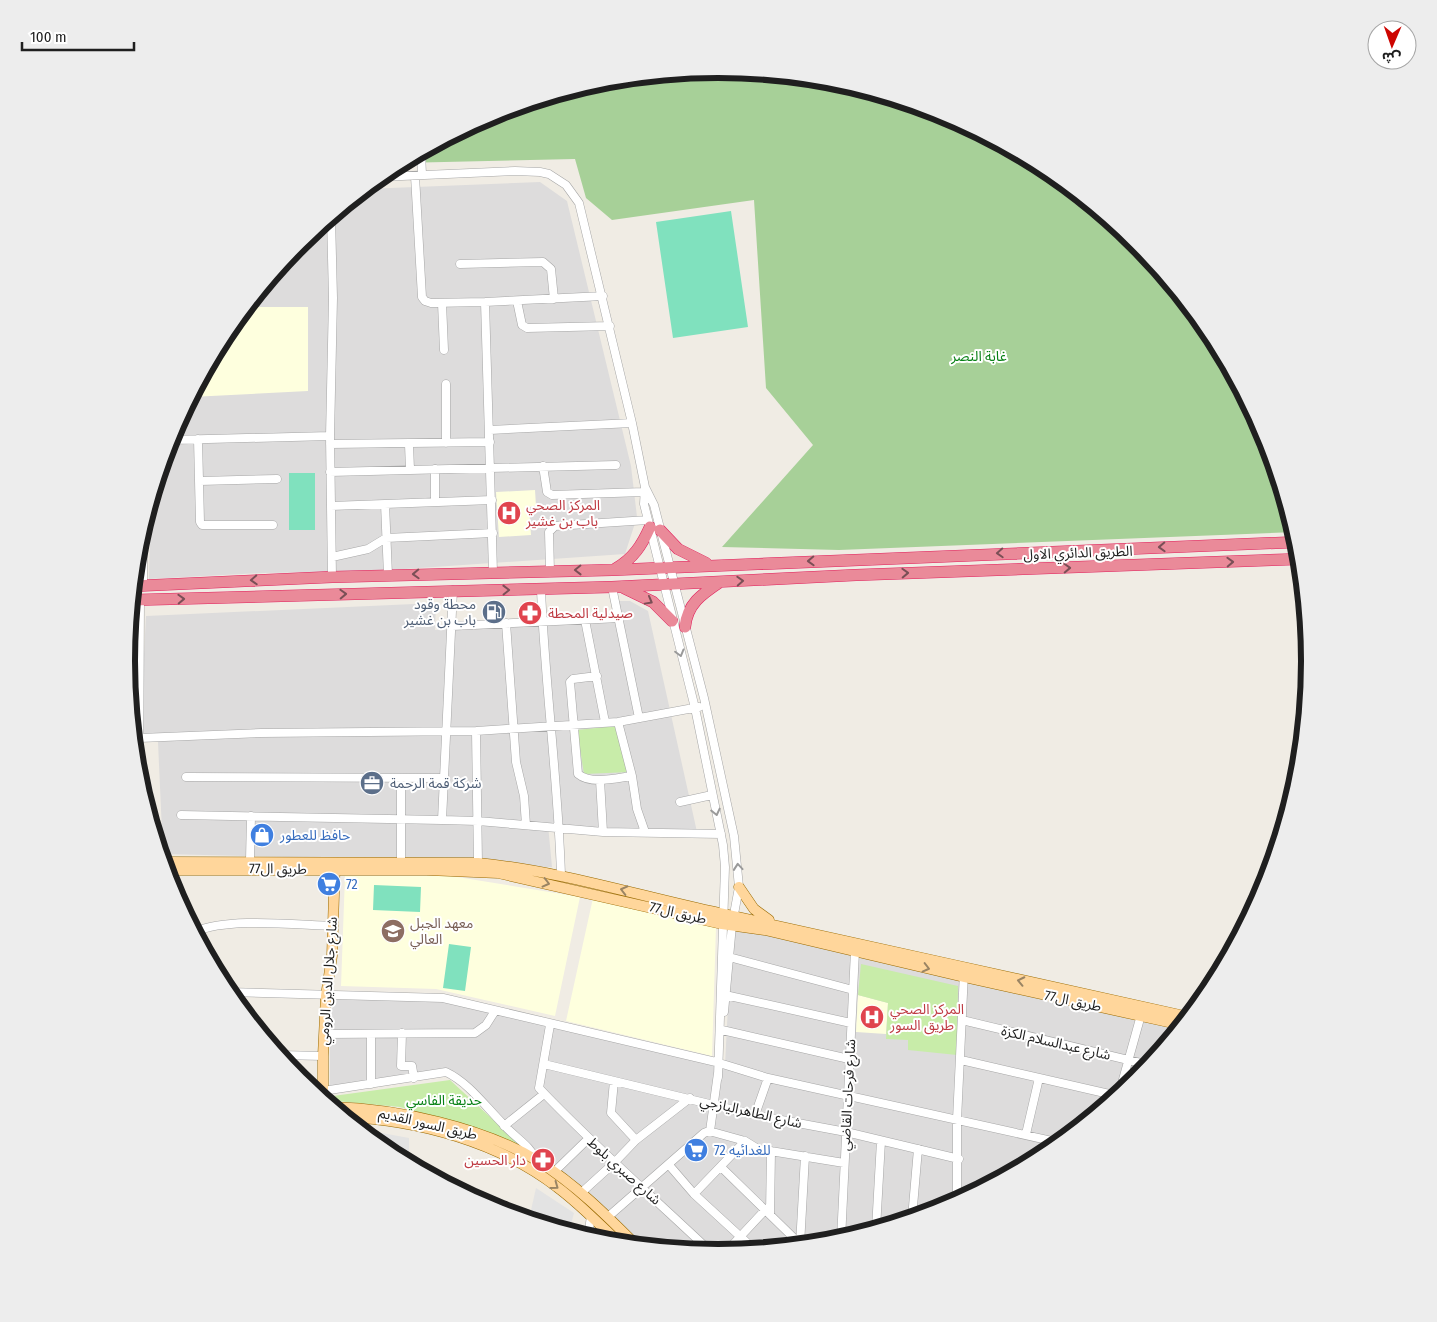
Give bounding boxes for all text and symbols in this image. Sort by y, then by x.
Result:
scale bar [22,20,135,52]
north arrow [1367,20,1417,70]
text: 100 m [30,28,67,46]
text: ش [1382,49,1401,66]
park label: غابة النصر [950,348,1007,365]
place label: المركز الصحي باب بن غشير [525,497,600,530]
hospital icon: المركز الصحي باب بن غشير [496,500,522,526]
one-way arrow [1158,541,1166,552]
street label: الطريق الدائري الاول [1023,543,1133,566]
one-way arrow [996,548,1004,558]
one-way arrow [807,556,814,566]
one-way arrow [1226,556,1234,567]
one-way arrow [1064,563,1072,573]
one-way arrow [574,565,582,576]
one-way arrow [901,568,909,579]
one-way arrow [412,569,420,580]
one-way arrow [249,575,257,586]
one-way arrow [736,575,744,586]
one-way arrow [502,585,510,595]
one-way arrow [340,588,348,599]
one-way arrow [177,593,185,604]
one-way arrow [644,595,653,605]
place label: محطة وقود باب بن غشير [403,596,476,629]
fuel station icon: محطة وقود باب بن غشير [481,599,507,625]
pharmacy icon: صيدلية المحطة [517,600,543,626]
place label: صيدلية المحطة [548,605,633,622]
one-way arrow [674,649,685,658]
office icon: شركة قمة الرحمة [359,770,385,796]
place label: شركة قمة الرحمة [390,775,481,792]
one-way arrow [710,807,721,816]
shop icon: حافظ للعطور [249,822,275,848]
place label: حافظ للعطور [279,827,350,844]
street label: طريق ال77 [249,860,307,879]
one-way arrow [733,863,744,871]
supermarket icon: 72 [316,871,342,897]
place label: 72 [346,876,358,893]
one-way arrow [542,877,550,887]
one-way arrow [619,885,628,896]
street label: طريق ال77 [648,898,708,929]
place label: معهد الجبل العالي [410,915,473,950]
street label: شارع جلال الدين الرومي [315,916,343,1046]
school or university icon: معهد الجبل العالي [380,918,406,944]
one-way arrow [922,962,931,973]
one-way arrow [1017,976,1026,986]
street label: طريق ال77 [1043,987,1103,1016]
place label: المركز الصحي طريق السور [889,1001,964,1035]
hospital icon: المركز الصحي طريق السور [859,1004,885,1030]
street label: شارع عبدالسلام الكزة [999,1022,1112,1066]
street label: شارع فرحات القاضي [837,1038,862,1152]
park label: حديقة الفاسي [406,1092,482,1111]
street label: شارع الطاهراليازجي [698,1092,804,1134]
street label: طريق السور القديم [377,1104,479,1146]
street label: شارع صبري بلوط [582,1134,664,1210]
supermarket icon: 72 للغدائيه [683,1137,709,1163]
place label: 72 للغدائيه [714,1142,771,1159]
pharmacy icon: دار الحسين [530,1147,556,1173]
place label: دار الحسين [464,1152,526,1169]
one-way arrow [549,1180,558,1188]

